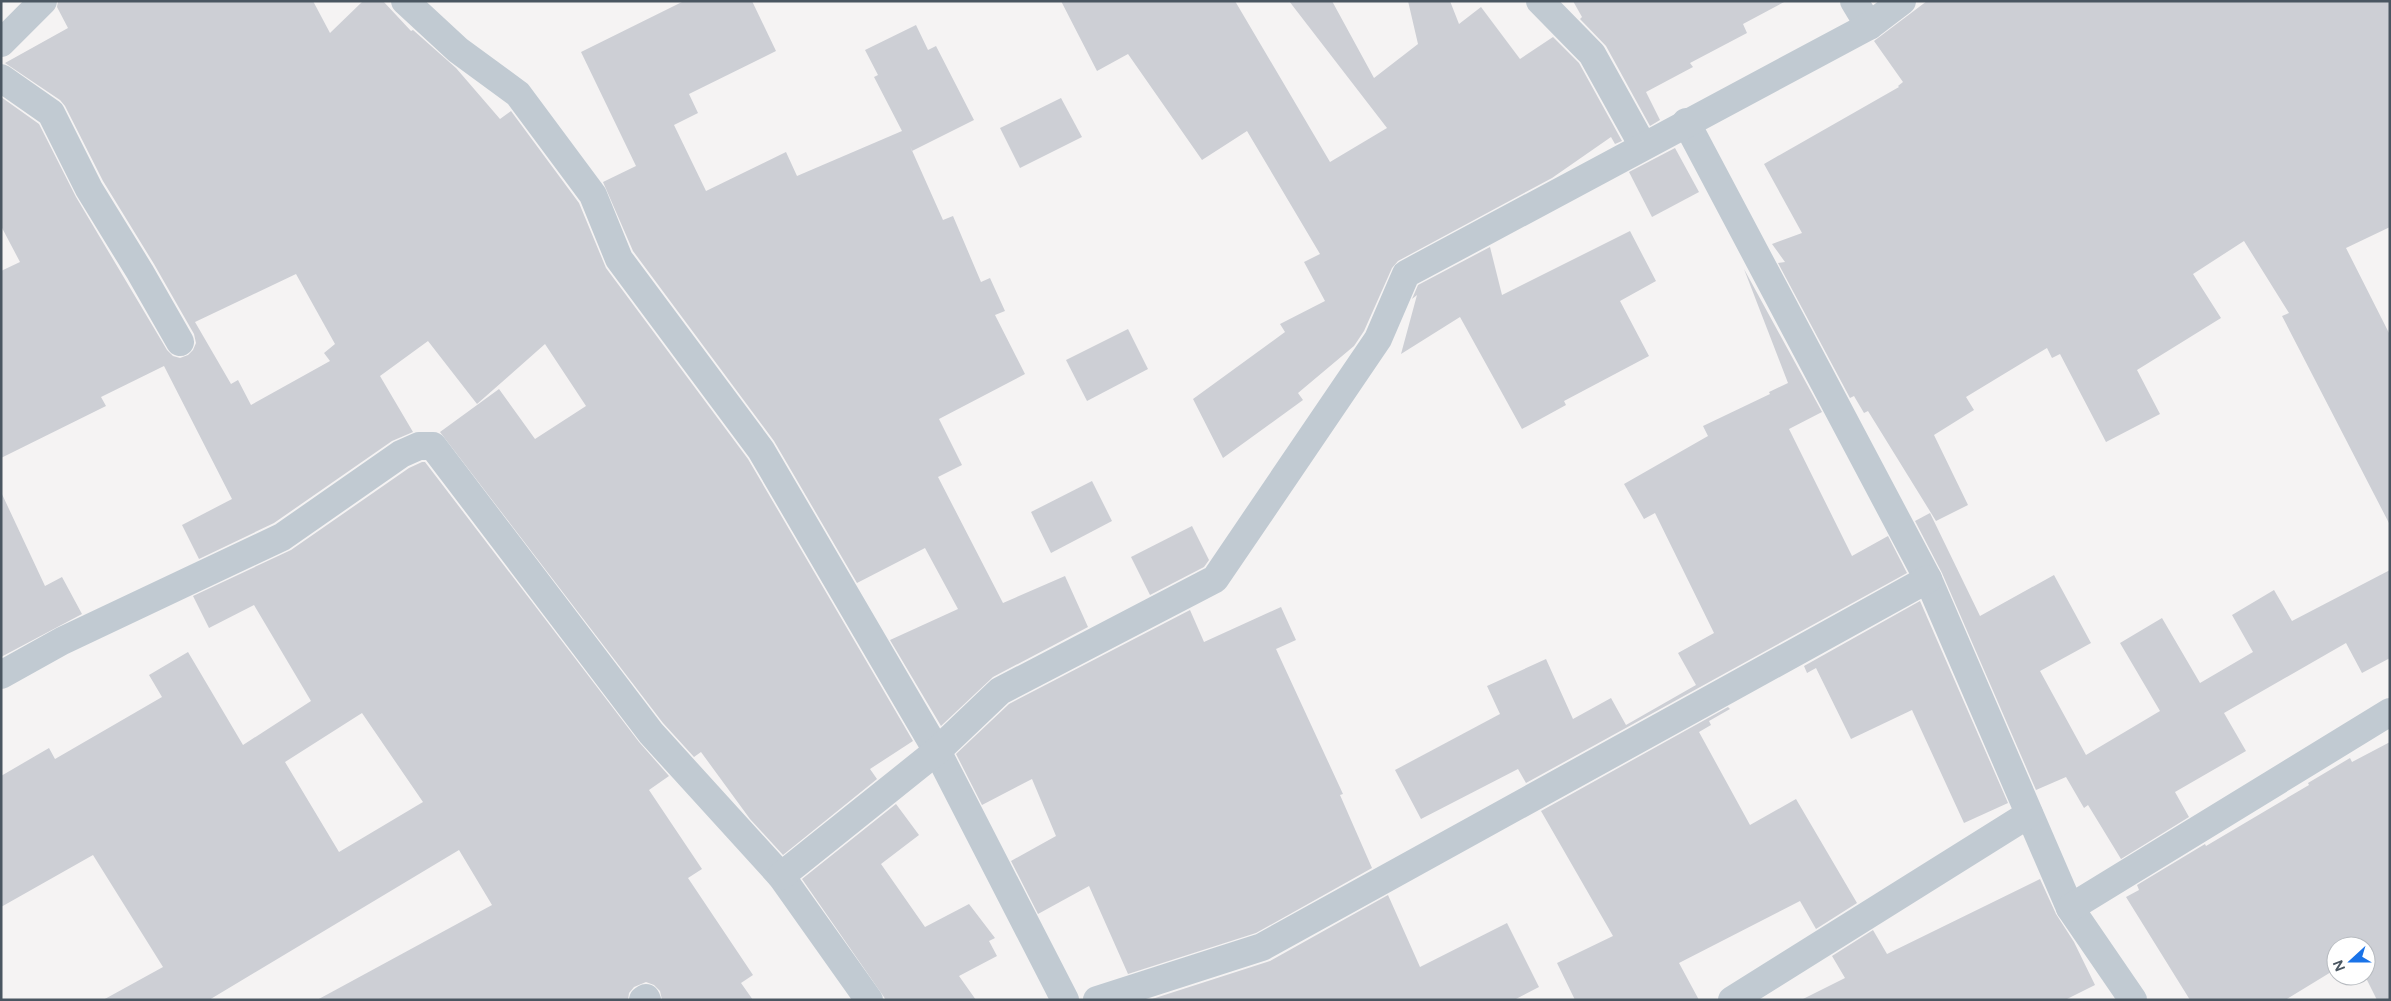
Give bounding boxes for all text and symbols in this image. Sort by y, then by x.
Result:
north arrow [2326,936,2376,986]
text: N [2329,957,2349,974]

